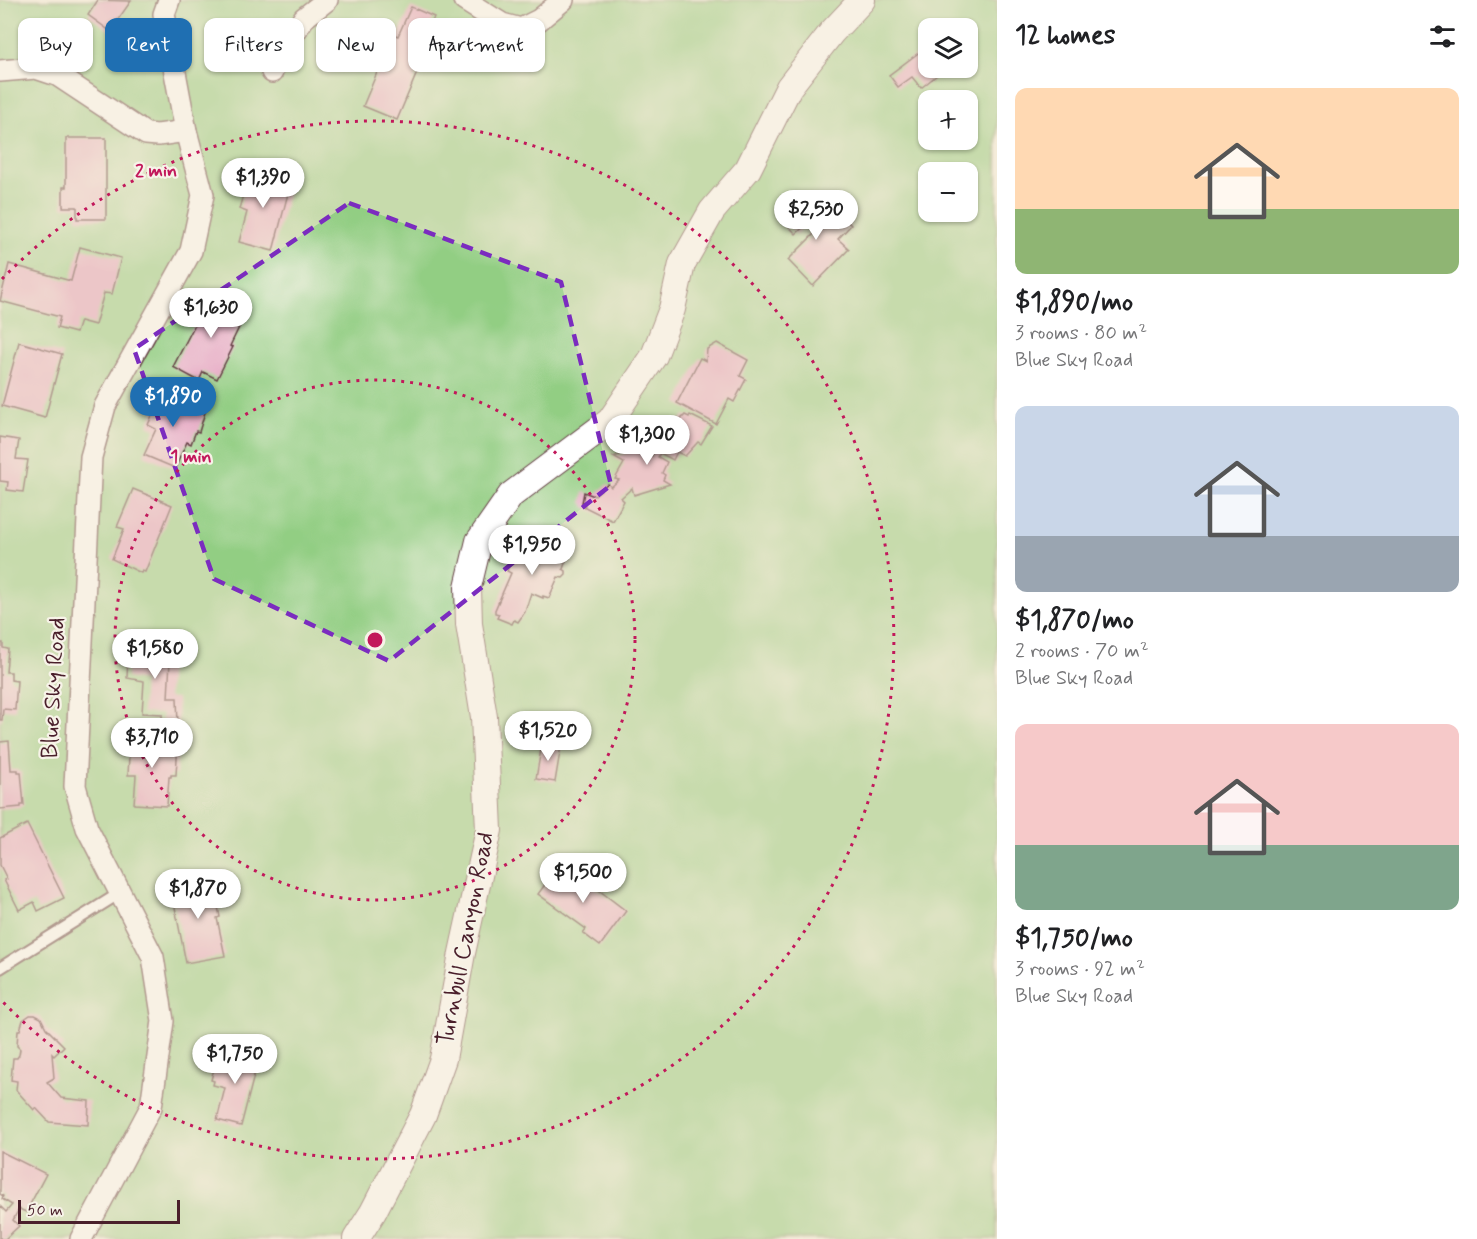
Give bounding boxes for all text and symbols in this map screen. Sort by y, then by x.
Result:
chip: Buy [18,18,93,72]
chip: Rent [105,18,192,72]
chip: Filters [204,18,304,72]
chip: New [316,18,396,72]
chip: Apartment [408,18,545,72]
map controls [918,18,978,222]
button: layers [918,18,978,78]
text: 12 homes [1015,19,1115,53]
icon: filters [1426,20,1459,53]
button: + [918,90,978,150]
icon: home [1183,127,1291,235]
pin: $1,390 [214,158,312,209]
text: 2 min [135,159,177,183]
button: − [918,162,978,222]
text: $1,390 [235,164,291,191]
pin: $2,530 [767,190,865,241]
text: $2,530 [788,196,844,223]
text: $1,890/mo [1015,286,1133,320]
pin: $1,630 [162,288,260,339]
text: $1,630 [183,294,239,321]
text: 3 rooms · 80 m² [1015,320,1147,347]
text: Blue Sky Road [1015,347,1133,374]
pin: $1,890 [124,377,222,428]
text: $1,890 [144,383,202,410]
pin: $1,300 [598,415,696,466]
text: $1,300 [619,421,675,448]
text: 1 min [170,445,212,469]
icon: home [1183,445,1291,553]
pin: $1,950 [483,525,581,576]
text: $1,950 [502,531,562,558]
text: $1,870/mo [1015,604,1134,638]
street label: Blue Sky Road [35,616,73,760]
pin: $1,580 [106,629,204,680]
centre of rings [365,630,385,650]
text: $1,580 [126,635,184,662]
text: 2 rooms · 70 m² [1015,638,1149,665]
text: Blue Sky Road [1015,665,1133,692]
pin: $1,520 [499,711,597,762]
text: $1,520 [519,717,577,744]
pin: $3,710 [103,718,201,769]
text: $3,710 [125,724,179,751]
icon: home [1183,763,1291,871]
street label: Turnbull Canyon Road [430,829,502,1049]
pin: $1,500 [534,853,632,904]
text: $1,500 [554,859,612,886]
pin: $1,870 [149,869,247,920]
text: $1,870 [169,875,227,902]
text: $1,750/mo [1015,922,1133,956]
text: 3 rooms · 92 m² [1015,956,1145,983]
text: Blue Sky Road [1015,983,1133,1010]
pin: $1,750 [186,1034,284,1085]
text: $1,750 [206,1040,264,1067]
scale bar [18,1197,180,1224]
text: 50 m [27,1200,63,1221]

